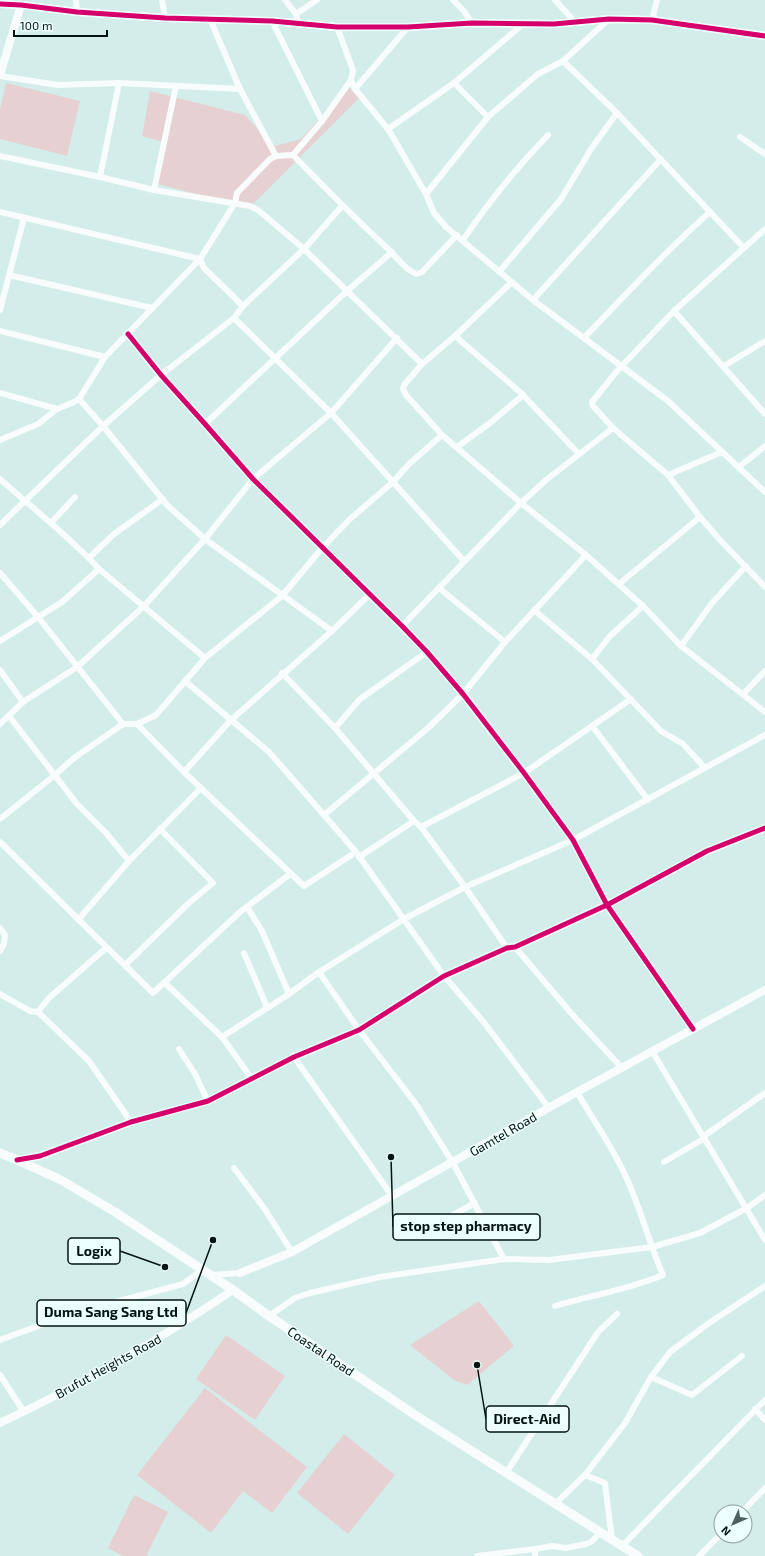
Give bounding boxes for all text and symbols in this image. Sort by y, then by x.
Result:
scale bar [14,12,107,38]
text: 100 m [20,18,52,32]
street label: Gamtel Road [467,1108,539,1160]
callout: stop step pharmacy [393,1214,540,1240]
text: stop step pharmacy [400,1217,532,1234]
callout: Logix [68,1238,120,1264]
text: Logix [76,1242,112,1259]
callout: Duma Sang Sang Ltd [37,1300,186,1326]
text: Duma Sang Sang Ltd [44,1303,178,1320]
street label: Coastal Road [285,1323,357,1379]
street label: Brufut Heights Road [52,1330,164,1402]
callout: Direct-Aid [486,1406,569,1432]
text: Direct-Aid [493,1410,561,1427]
north arrow [713,1504,753,1544]
text: N [718,1524,733,1539]

